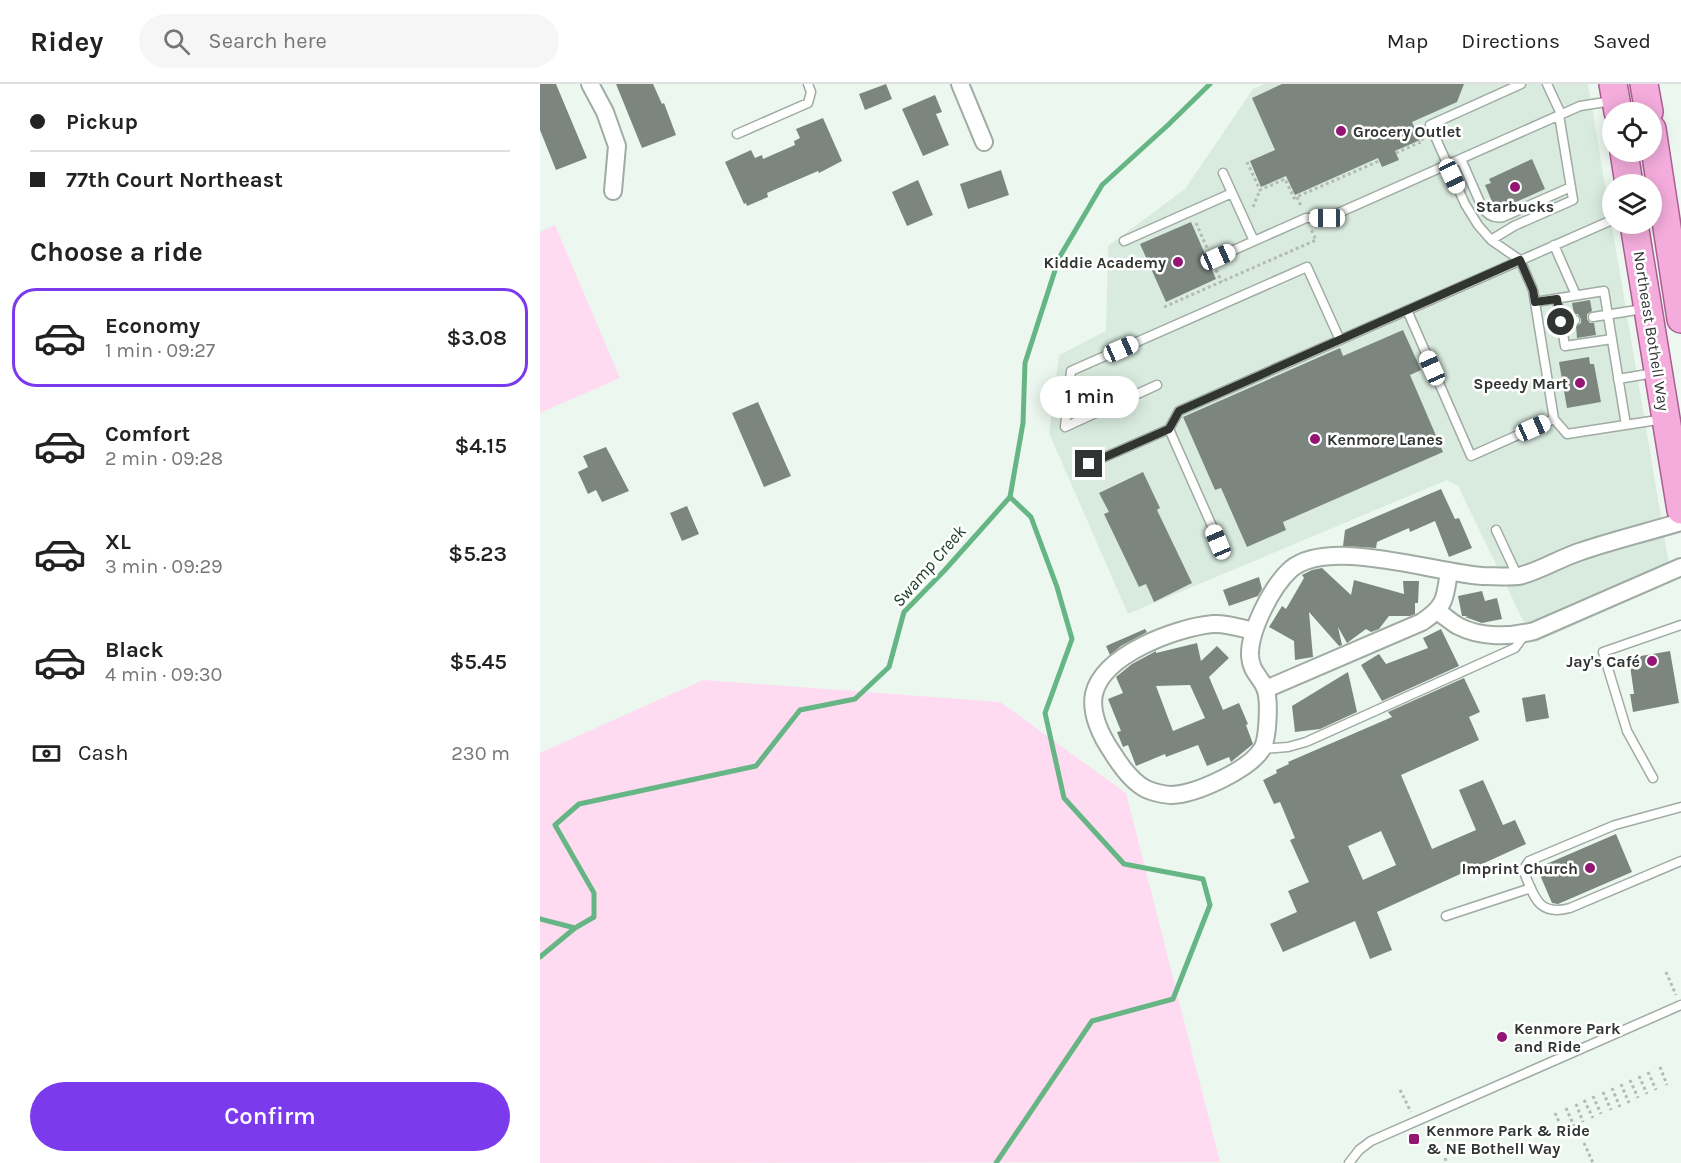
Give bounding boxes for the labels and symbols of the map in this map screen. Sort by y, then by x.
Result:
place label: Grocery Outlet [1353,122,1461,141]
marker: Grocery Outlet [1334,124,1348,138]
car [1436,156,1468,196]
marker: Starbucks [1508,180,1522,194]
place label: Starbucks [1476,197,1554,216]
car [1309,209,1345,227]
car [1198,241,1238,273]
street label: Northeast Bothell Way [1629,250,1674,413]
place label: Kiddie Academy [1043,253,1166,272]
marker: Kiddie Academy [1171,255,1185,269]
route start [1547,308,1574,335]
car [1101,333,1141,365]
car [1416,348,1448,388]
place label: Speedy Mart [1473,374,1568,393]
marker: Speedy Mart [1573,376,1587,390]
callout: 1 min [1040,377,1138,419]
car [1513,412,1553,444]
place label: Kenmore Lanes [1327,430,1443,449]
marker: Kenmore Lanes [1308,432,1322,446]
route end [1075,450,1102,477]
water label: Swamp Creek [888,520,971,611]
car [1203,522,1233,562]
place label: Jay's Café [1566,652,1640,671]
marker: Jay's Café [1645,654,1659,668]
place label: Imprint Church [1461,859,1578,878]
marker: Imprint Church [1583,861,1597,875]
place label: Kenmore Park and Ride [1514,1019,1621,1056]
marker: Kenmore Park and Ride [1495,1030,1509,1044]
place label: Kenmore Park & Ride & NE Bothell Way [1426,1121,1590,1158]
marker: Kenmore Park & Ride & NE Bothell Way [1407,1132,1421,1146]

